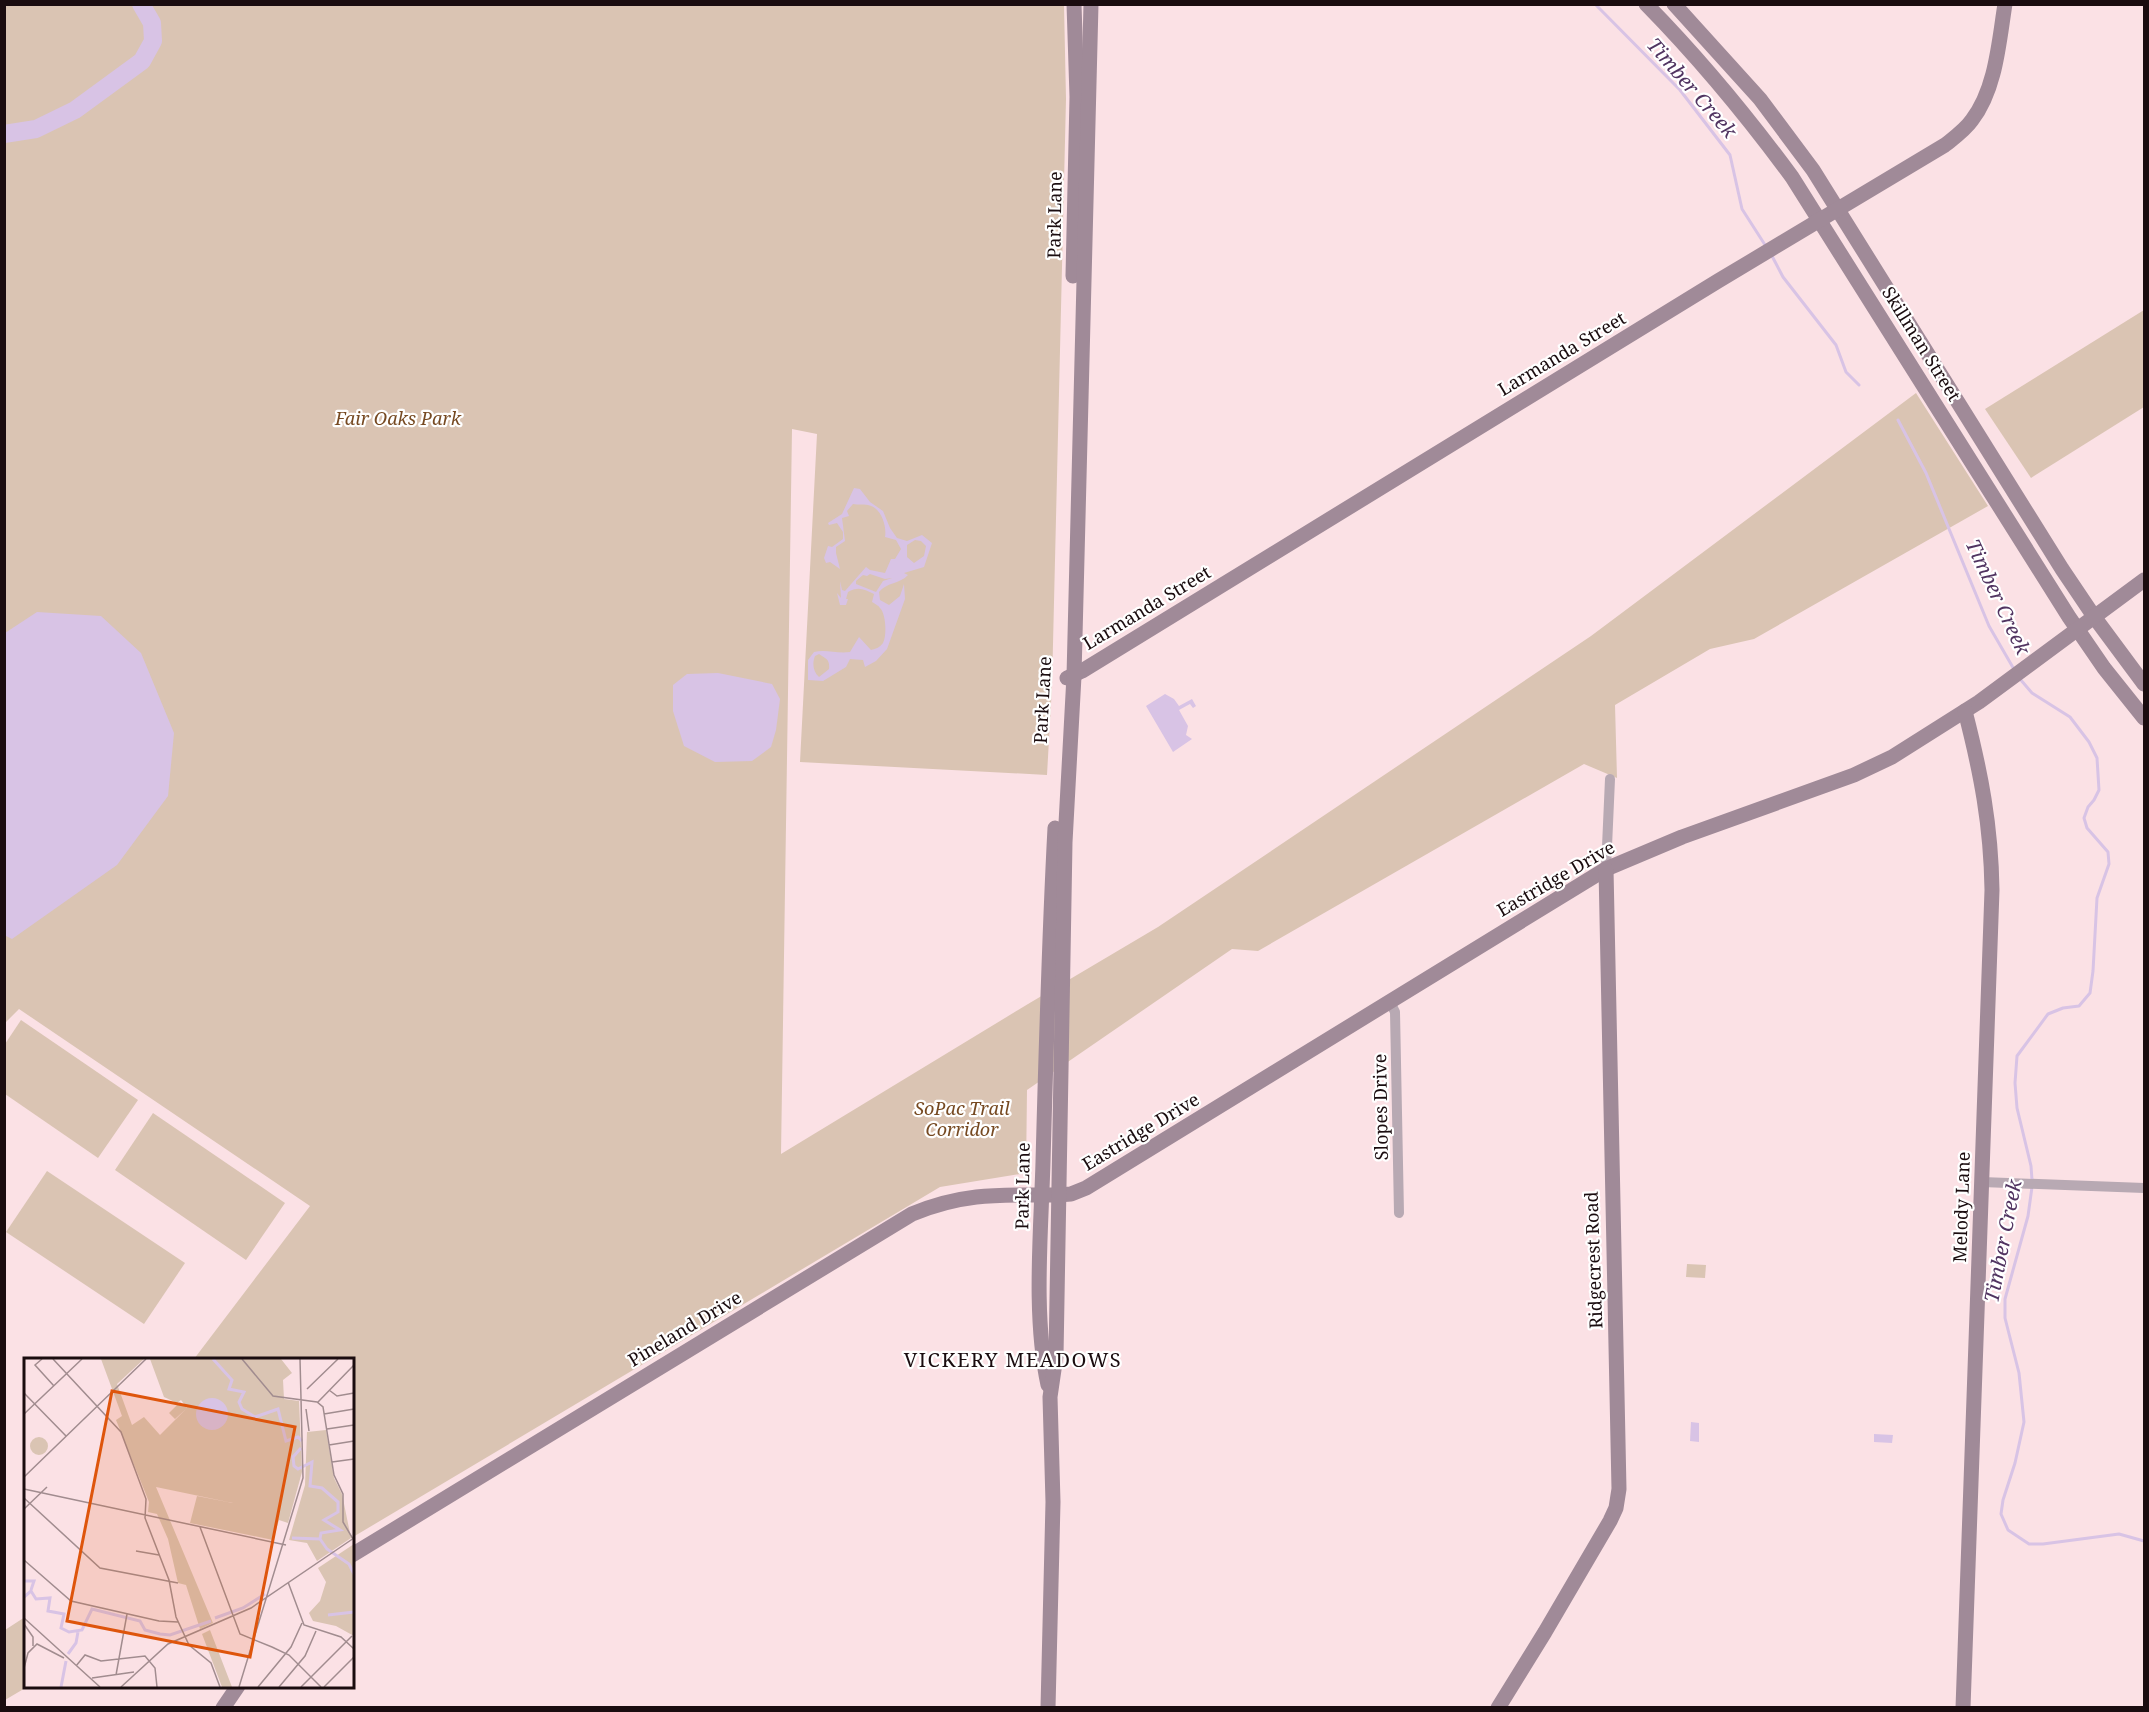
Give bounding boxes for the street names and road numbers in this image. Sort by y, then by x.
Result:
street label: Park Lane [1041,171,1067,259]
street label: Skillman Street [1877,282,1967,405]
street label: Larmanda Street [1493,306,1630,401]
street label: Larmanda Street [1078,560,1215,655]
street label: Park Lane [1028,656,1056,744]
street label: Eastridge Drive [1492,835,1619,922]
street label: Slopes Drive [1367,1054,1393,1161]
street label: Eastridge Drive [1078,1087,1203,1176]
street label: Park Lane [1009,1142,1035,1230]
street label: Melody Lane [1947,1151,1975,1263]
street label: Ridgecrest Road [1579,1191,1607,1329]
street label: Pineland Drive [623,1285,746,1371]

